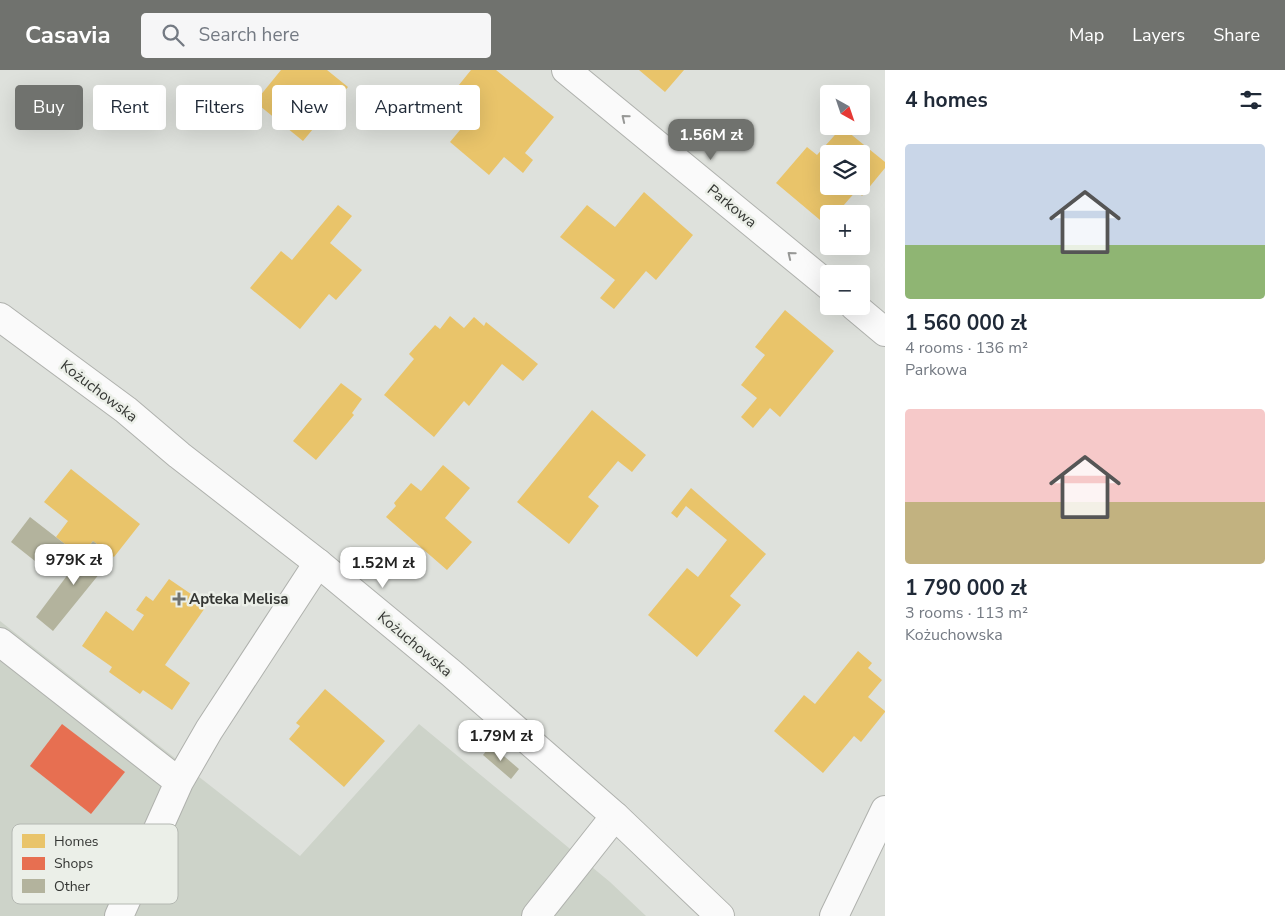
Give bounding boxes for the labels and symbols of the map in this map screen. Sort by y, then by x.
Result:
north arrow [820,85,870,135]
one-way arrow [622,116,631,124]
pin: 1.56M zł [659,118,763,161]
street label: Parkowa [703,180,761,232]
one-way arrow [788,252,797,260]
street label: Kożuchowska [56,355,142,427]
pin: 979K zł [28,544,120,586]
pin: 1.52M zł [331,546,435,589]
place label: Apteka Melisa [189,589,288,609]
marker: Apteka Melisa [173,593,185,605]
street label: Kożuchowska [374,607,456,681]
pin: 1.79M zł [449,720,553,762]
legend [12,824,178,904]
text: Homes [54,832,99,851]
text: Shops [54,854,94,873]
text: Other [54,877,90,896]

